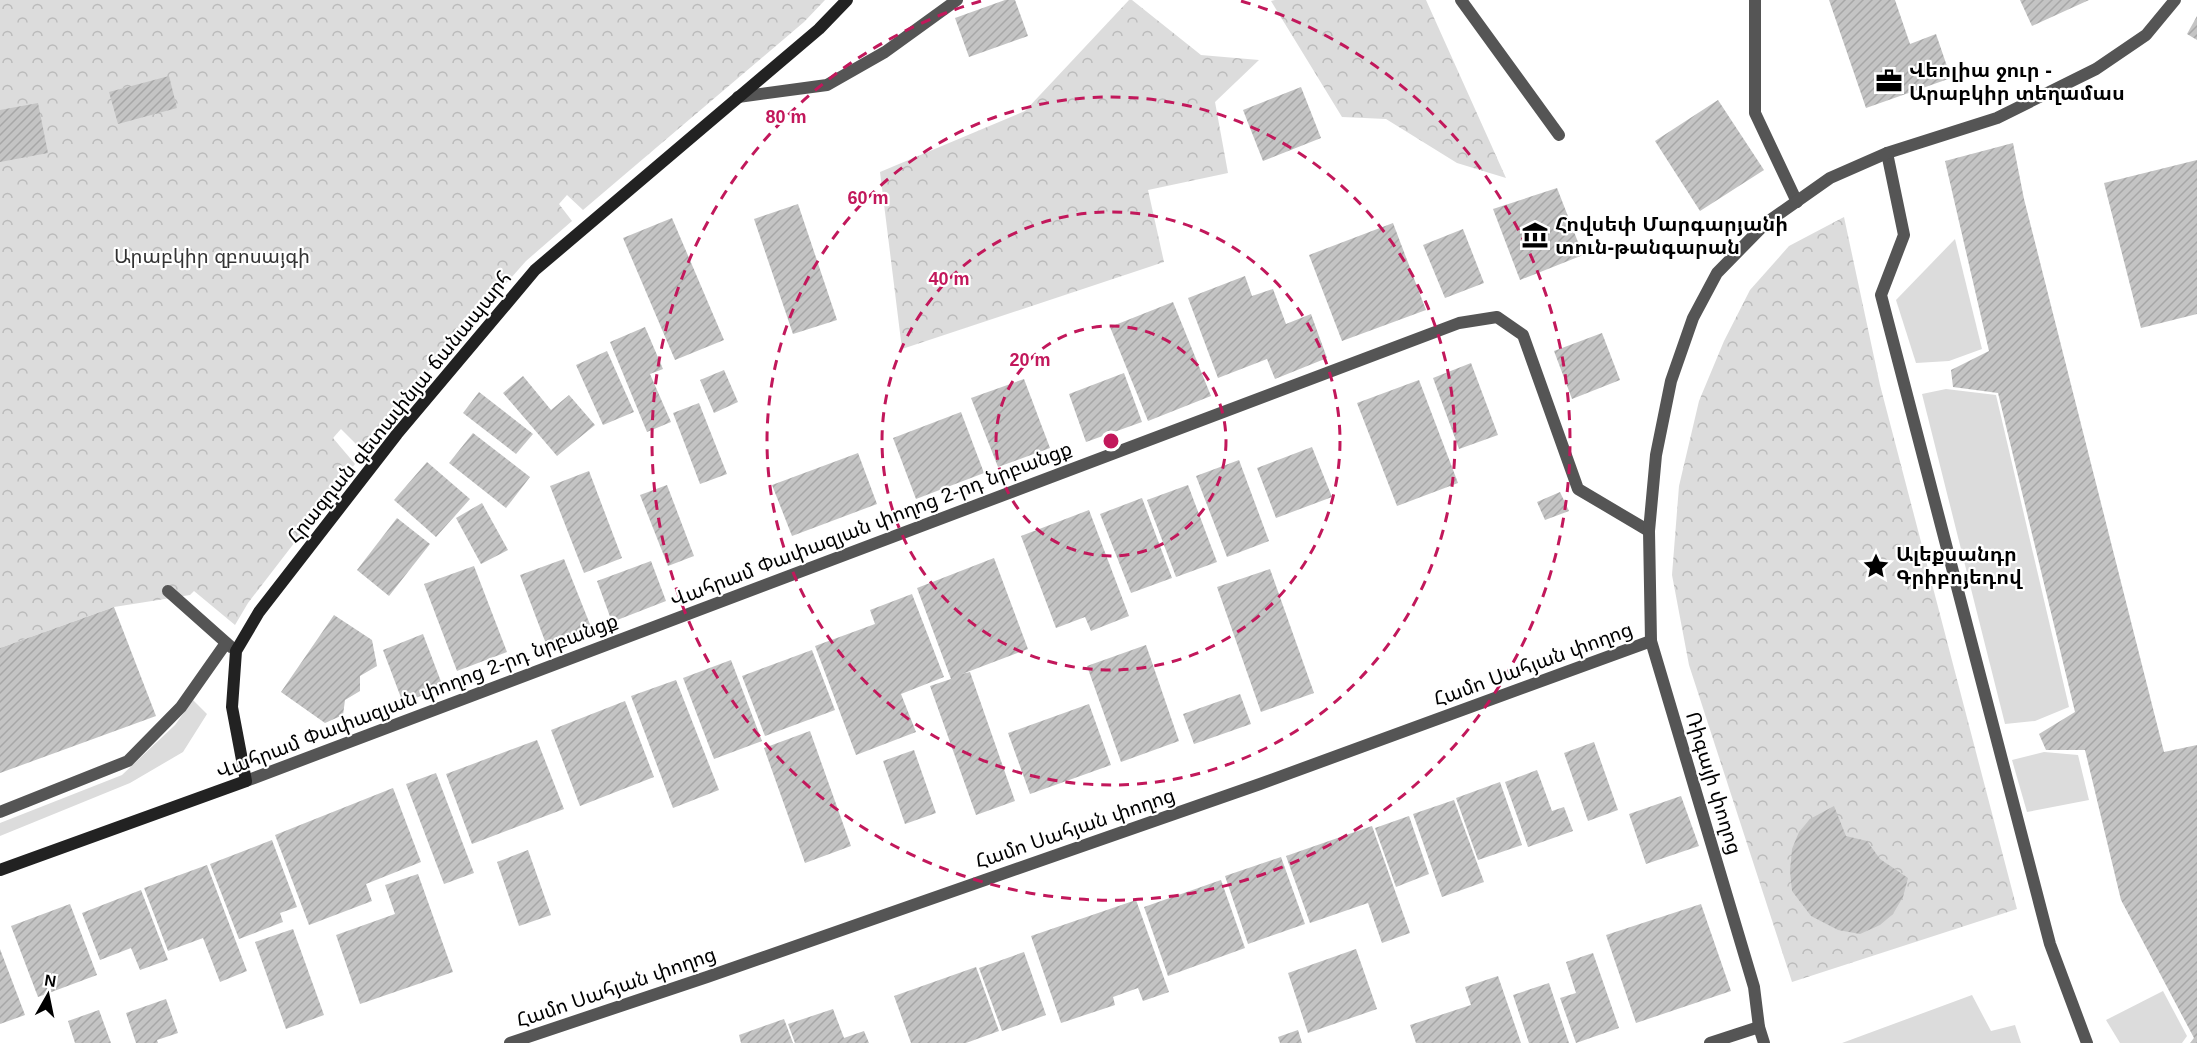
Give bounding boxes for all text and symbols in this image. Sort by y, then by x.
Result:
place label: Վեոլիա ջուր - Արաբկիր տեղամաս [1909,59,2125,105]
office icon: Վեոլիա ջուր - Արաբկիր տեղամաս [1874,66,1904,96]
text: 80 m [765,107,807,127]
text: 60 m [847,188,889,208]
place label: Հովսեփ Մարգարյանի տուն-թանգարան [1555,213,1788,259]
museum icon: Հովսեփ Մարգարյանի տուն-թանգարան [1520,220,1550,250]
park label: Արաբկիր զբոսայգի [114,245,310,268]
street label: Հրազդան գետափնյա ճանապարհ [282,267,516,548]
text: 40 m [928,269,970,289]
text: 20 m [1009,350,1051,370]
centre of rings [1101,431,1121,451]
street label: Վահրամ Փափազյան փողոց 2-րդ նրբանցք [667,437,1075,612]
place label: Ալեքսանդր Գրիբոյեդով [1896,543,2023,589]
place icon: Ալեքսանդր Գրիբոյեդով [1861,551,1891,581]
street label: Վահրամ Փափազյան փողոց 2-րդ նրբանցք [213,609,621,784]
street label: Համո Սահյան փողոց [1431,618,1636,711]
street label: Ռիգայի փողոց [1681,709,1746,857]
street label: Համո Սահյան փողոց [972,783,1178,873]
street label: Համո Սահյան փողոց [513,942,719,1032]
north arrow [18,965,78,1025]
text: N [43,971,57,990]

